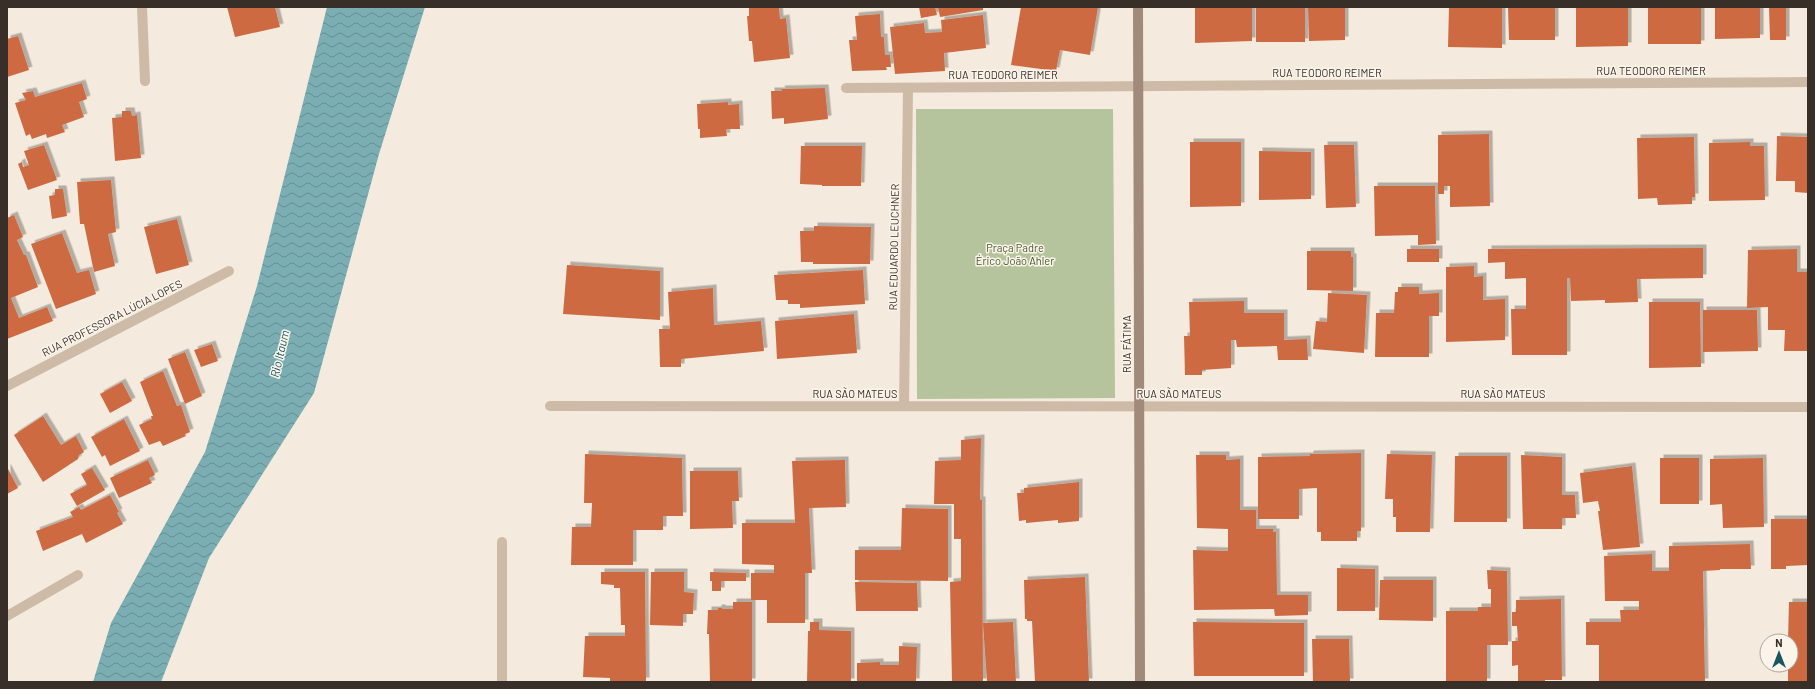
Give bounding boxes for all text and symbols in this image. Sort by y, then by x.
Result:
street label: RUA TEODORO REIMER [1596,64,1706,77]
street label: RUA TEODORO REIMER [1272,66,1382,79]
street label: RUA TEODORO REIMER [948,68,1058,81]
street label: RUA EDUARDO LEUCHNER [886,183,901,310]
park label: Praça Padre Érico João Ahler [976,241,1054,267]
street label: RUA PROFESSORA LÚCIA LOPES [39,276,184,359]
street label: RUA FÁTIMA [1120,315,1133,373]
water label: Rio Itaum [267,328,291,379]
street label: RUA SÃO MATEUS [813,387,897,400]
street label: RUA SÃO MATEUS [1137,387,1221,400]
street label: RUA SÃO MATEUS [1461,387,1545,400]
north arrow [1759,633,1799,673]
text: N [1775,636,1783,649]

